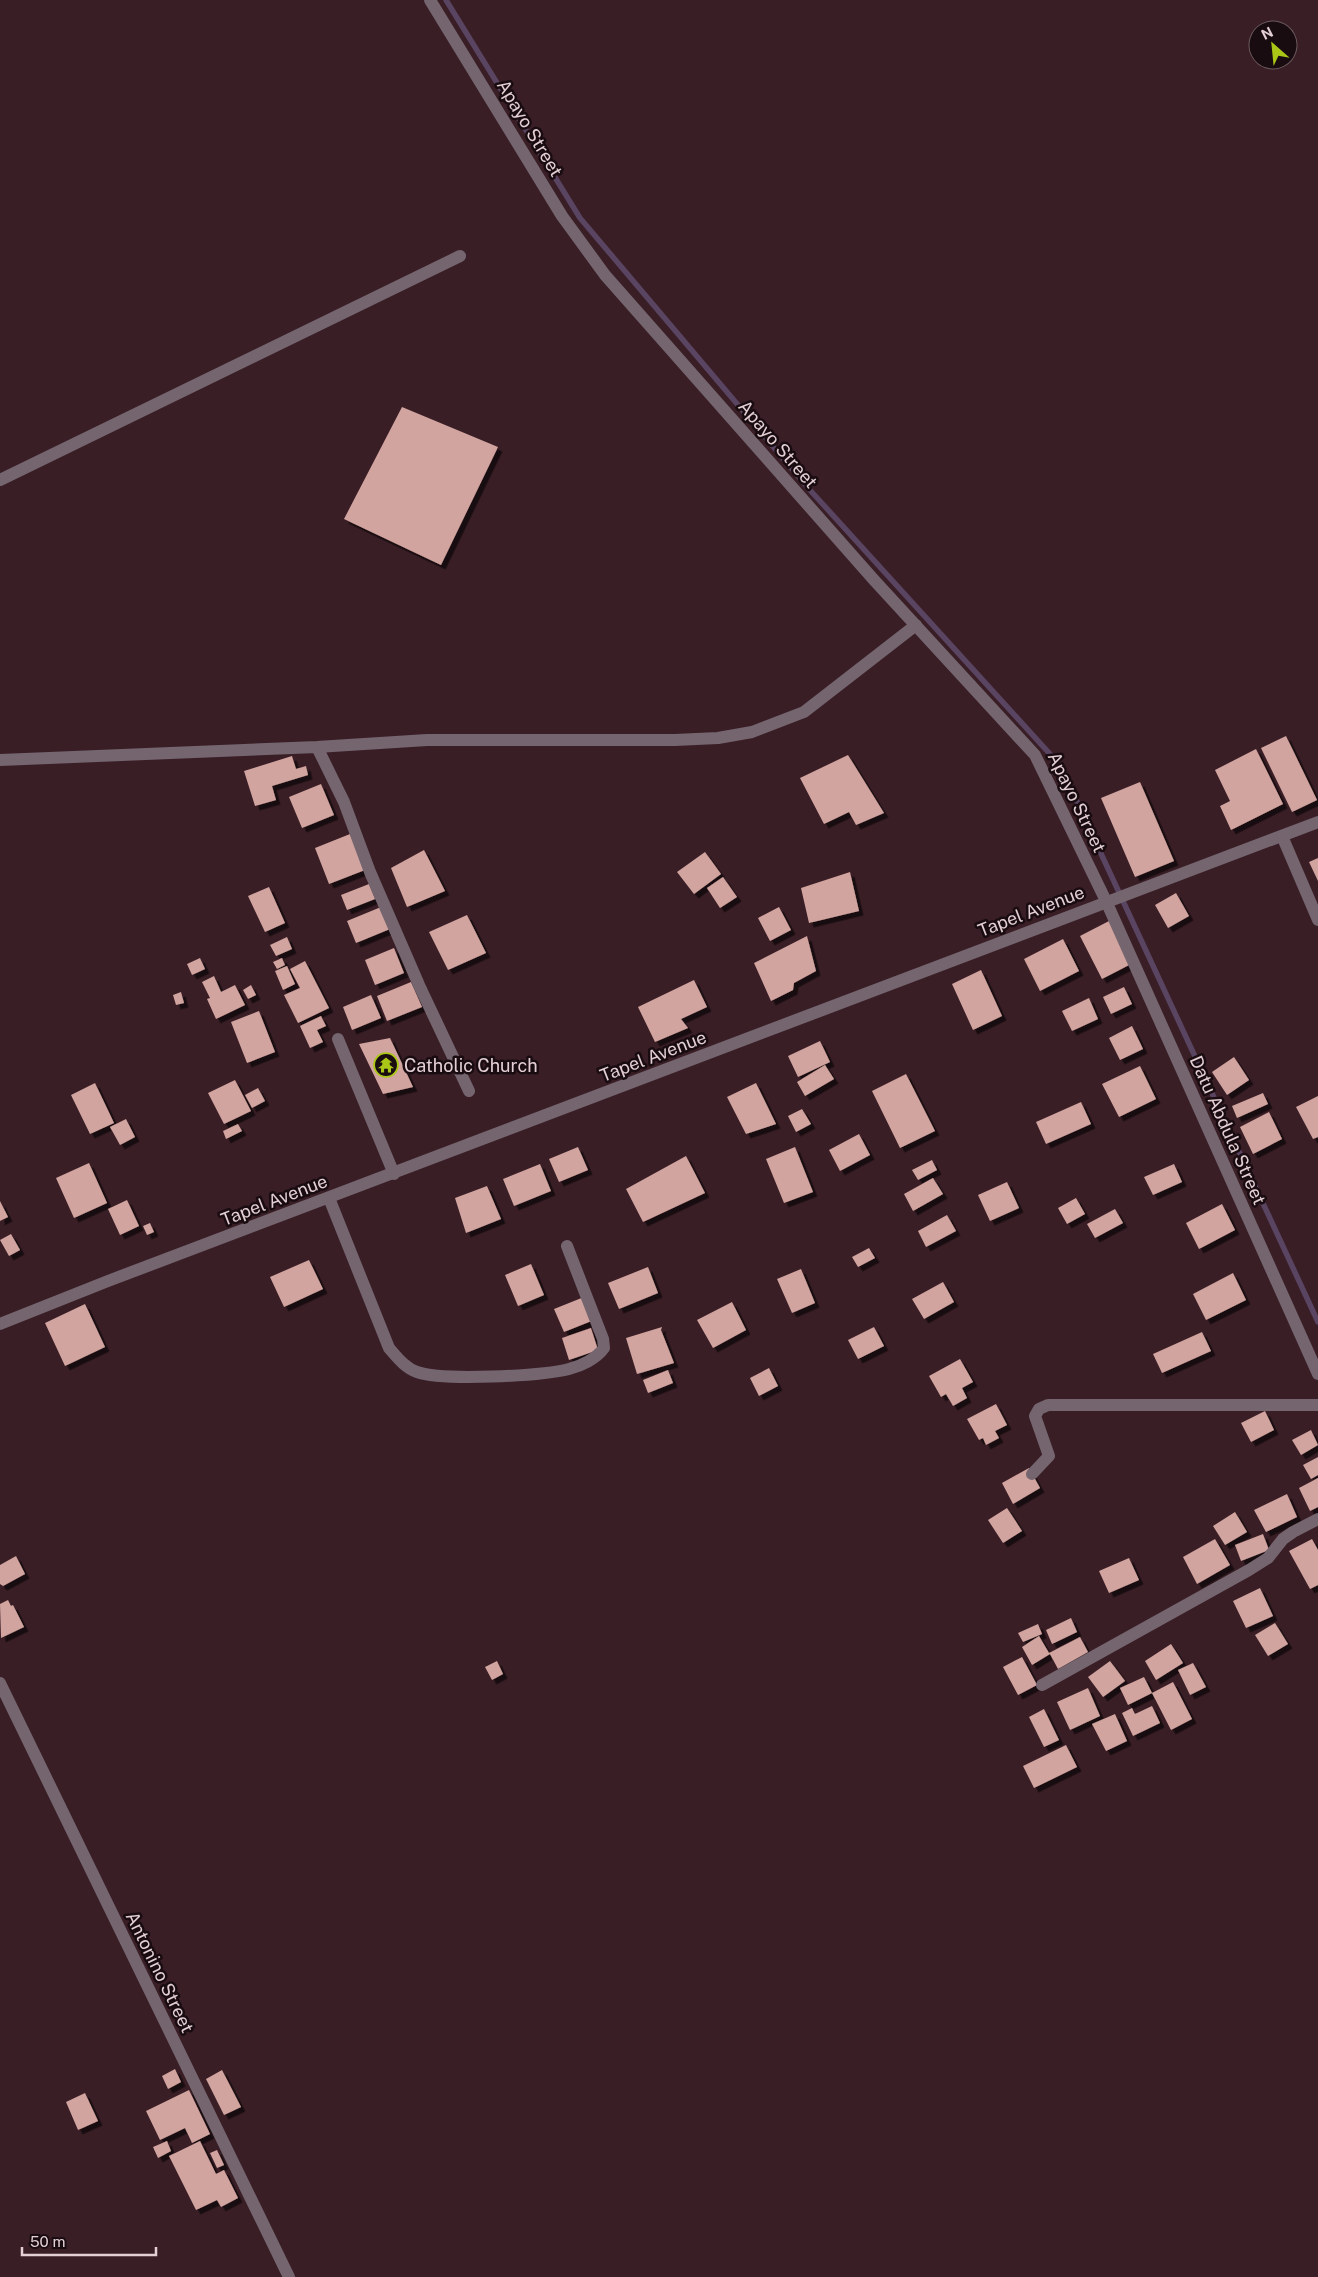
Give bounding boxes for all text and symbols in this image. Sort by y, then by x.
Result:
north arrow [1248,20,1298,70]
text: N [1259,24,1276,43]
street label: Apayo Street [493,76,567,180]
street label: Apayo Street [734,396,822,492]
street label: Apayo Street [1044,748,1110,856]
street label: Tapel Avenue [975,881,1087,941]
street label: Tapel Avenue [597,1026,709,1086]
temple icon: Catholic Church [373,1052,399,1078]
street label: Datu Abdula Street [1186,1052,1270,1208]
place label: Catholic Church [404,1055,538,1076]
street label: Tapel Avenue [218,1170,330,1230]
street label: Antonino Street [122,1908,198,2036]
scale bar [22,2224,156,2256]
text: 50 m [30,2233,65,2250]

